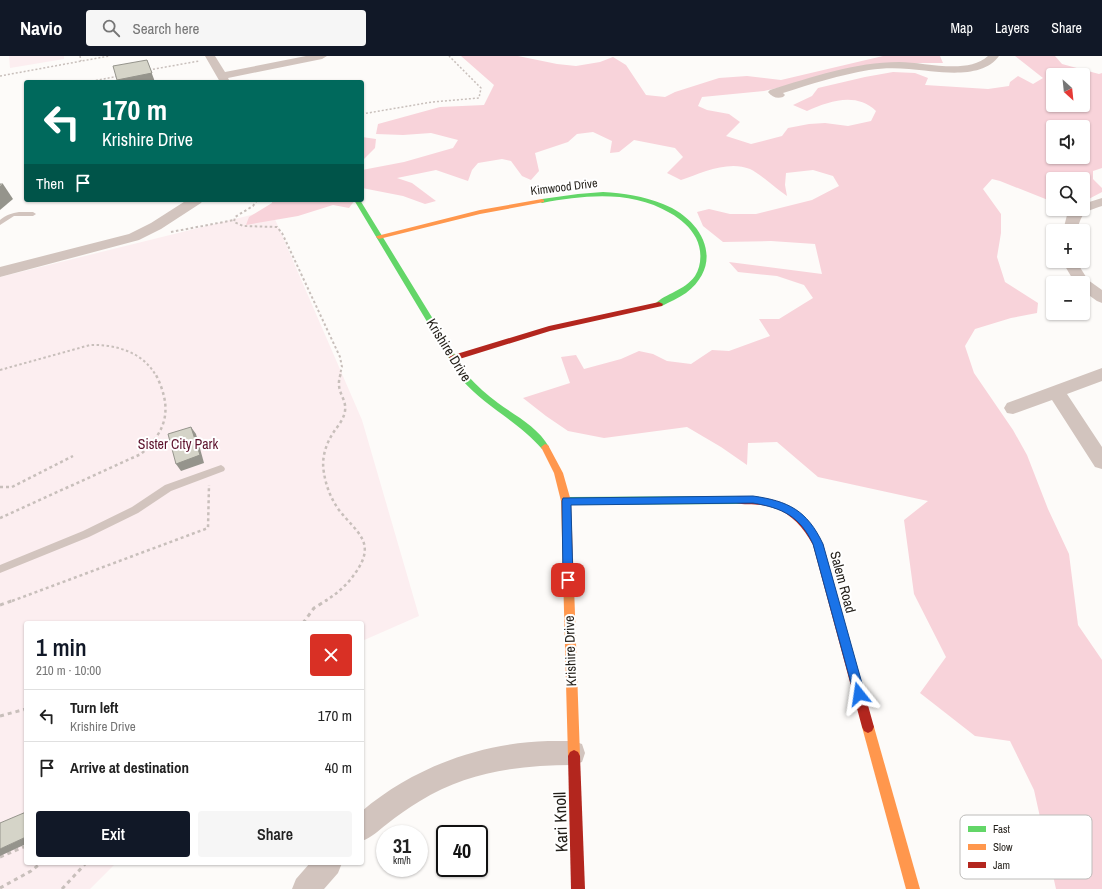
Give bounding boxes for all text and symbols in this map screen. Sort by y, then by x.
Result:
search box [86,10,366,46]
text: Navio [20,15,62,41]
icon: search [100,17,122,39]
text: Search here [132,18,199,39]
text: Map [951,19,973,37]
text: Layers [995,19,1029,37]
text: Share [1051,19,1082,37]
north arrow [1046,68,1090,112]
map controls [1046,68,1090,320]
text: 170 m [102,91,167,129]
icon: left [36,96,88,148]
button: sound [1046,120,1090,164]
text: Krishire Drive [102,127,193,152]
icon: arrive [72,172,94,194]
button: search [1046,172,1090,216]
text: Then [36,173,64,194]
street label: Kimwood Drive [530,175,598,199]
button: + [1046,224,1090,268]
button: − [1046,276,1090,320]
street label: Krishire Drive [423,315,475,385]
park label: Sister City Park [138,435,218,453]
street label: Salem Road [826,549,860,615]
pin [551,563,585,597]
icon: arrive [557,569,579,591]
street label: Krishire Drive [560,615,580,687]
text: 1 min [36,631,87,663]
button: close [310,634,352,676]
text: 210 m · 10:00 [36,662,101,679]
position arrow [838,673,880,715]
text: Turn left [70,697,118,718]
icon: left [36,705,58,727]
text: 170 m [318,705,352,726]
text: Krishire Drive [70,718,136,735]
icon: arrive [36,757,58,779]
text: Arrive at destination [70,757,189,778]
text: 40 m [325,757,352,778]
street label: Kari Knoll [547,791,573,853]
button: Exit [36,811,190,857]
button: Share [198,811,352,857]
legend [960,815,1092,879]
text: Fast [993,822,1011,836]
speed limit sign: 40 [436,825,488,877]
text: 31 [393,832,411,859]
text: Slow [993,840,1013,854]
text: km/h [393,854,411,867]
text: Jam [993,858,1010,872]

